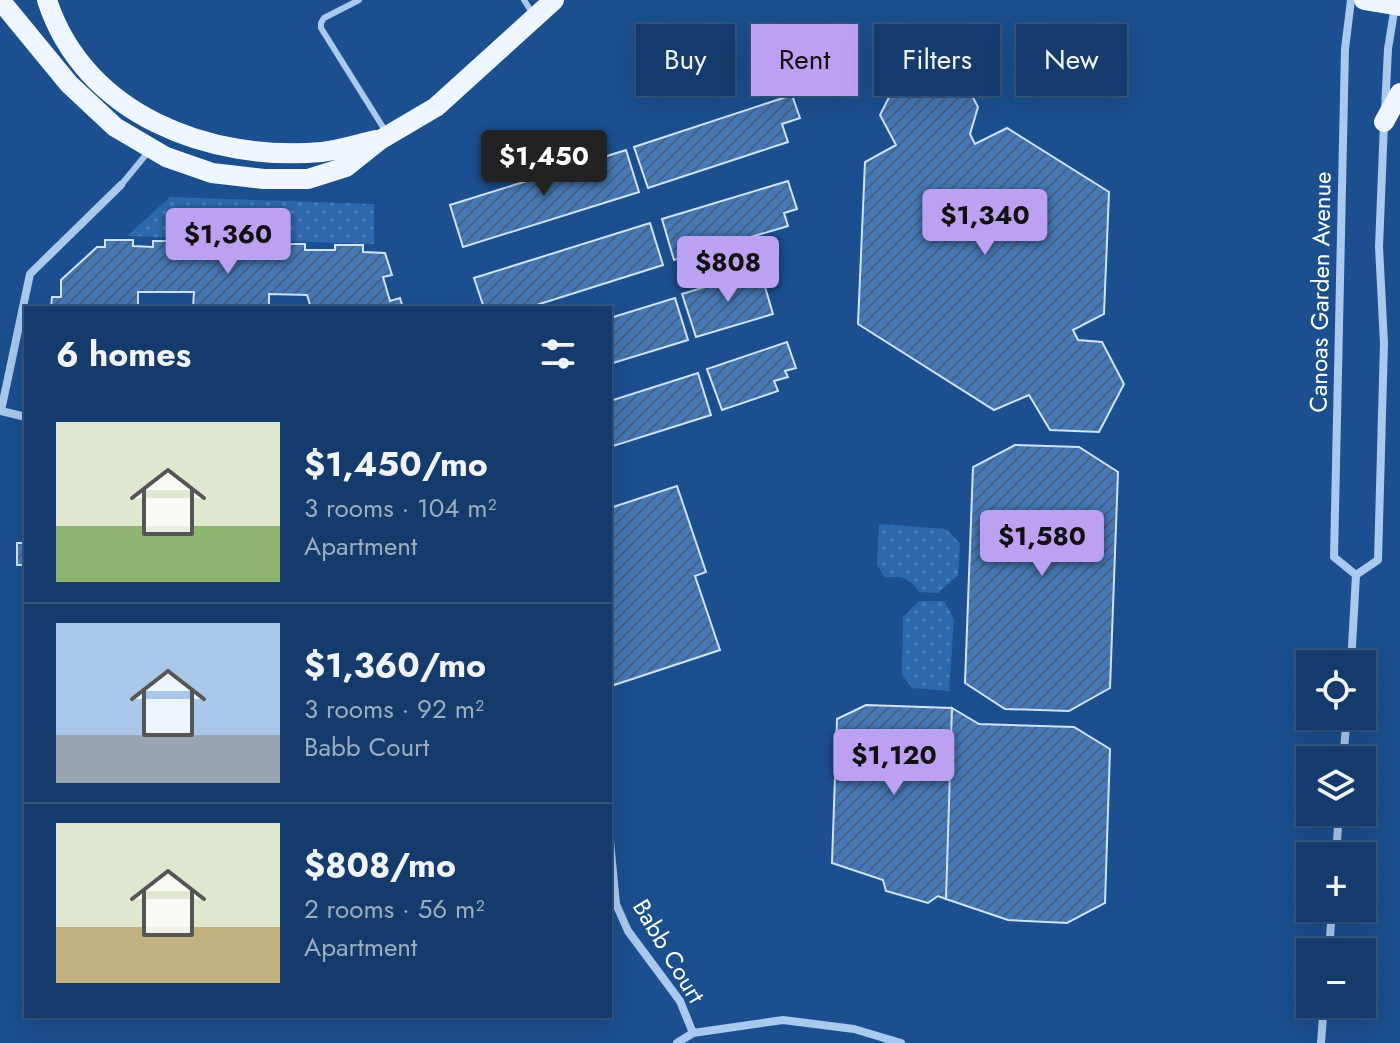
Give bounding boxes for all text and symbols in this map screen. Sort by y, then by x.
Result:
chip: Buy [636,24,735,96]
chip: Rent [751,24,858,96]
chip: Filters [874,24,1000,96]
chip: New [1016,24,1127,96]
pin: $1,450 [479,130,609,198]
text: $1,450 [499,137,589,175]
street label: Canoas Garden Avenue [1300,171,1340,413]
pin: $1,340 [920,189,1050,257]
text: $1,340 [940,196,1030,234]
pin: $1,360 [163,208,293,276]
text: $1,360 [184,215,272,253]
pin: $808 [681,236,775,304]
text: $808 [695,243,761,281]
text: 6 homes [56,330,191,379]
icon: filters [536,332,580,376]
text: $1,450/mo [304,440,488,489]
icon: home [120,454,216,550]
text: 3 rooms · 104 m² [304,489,497,527]
pin: $1,580 [977,510,1107,578]
text: $1,580 [998,517,1086,555]
text: Apartment [304,527,417,565]
text: $1,360/mo [304,641,486,690]
map controls [1296,650,1376,1018]
button: locate [1296,650,1376,730]
icon: home [120,655,216,751]
text: 3 rooms · 92 m² [304,690,484,728]
text: Babb Court [304,728,429,766]
pin: $1,120 [829,729,959,797]
text: $1,120 [851,736,937,774]
button: layers [1296,746,1376,826]
text: $808/mo [304,841,456,890]
button: + [1296,842,1376,922]
icon: home [120,855,216,951]
text: 2 rooms · 56 m² [304,890,484,928]
street label: Babb Court [624,892,714,1010]
text: Apartment [304,928,417,966]
button: − [1296,938,1376,1018]

